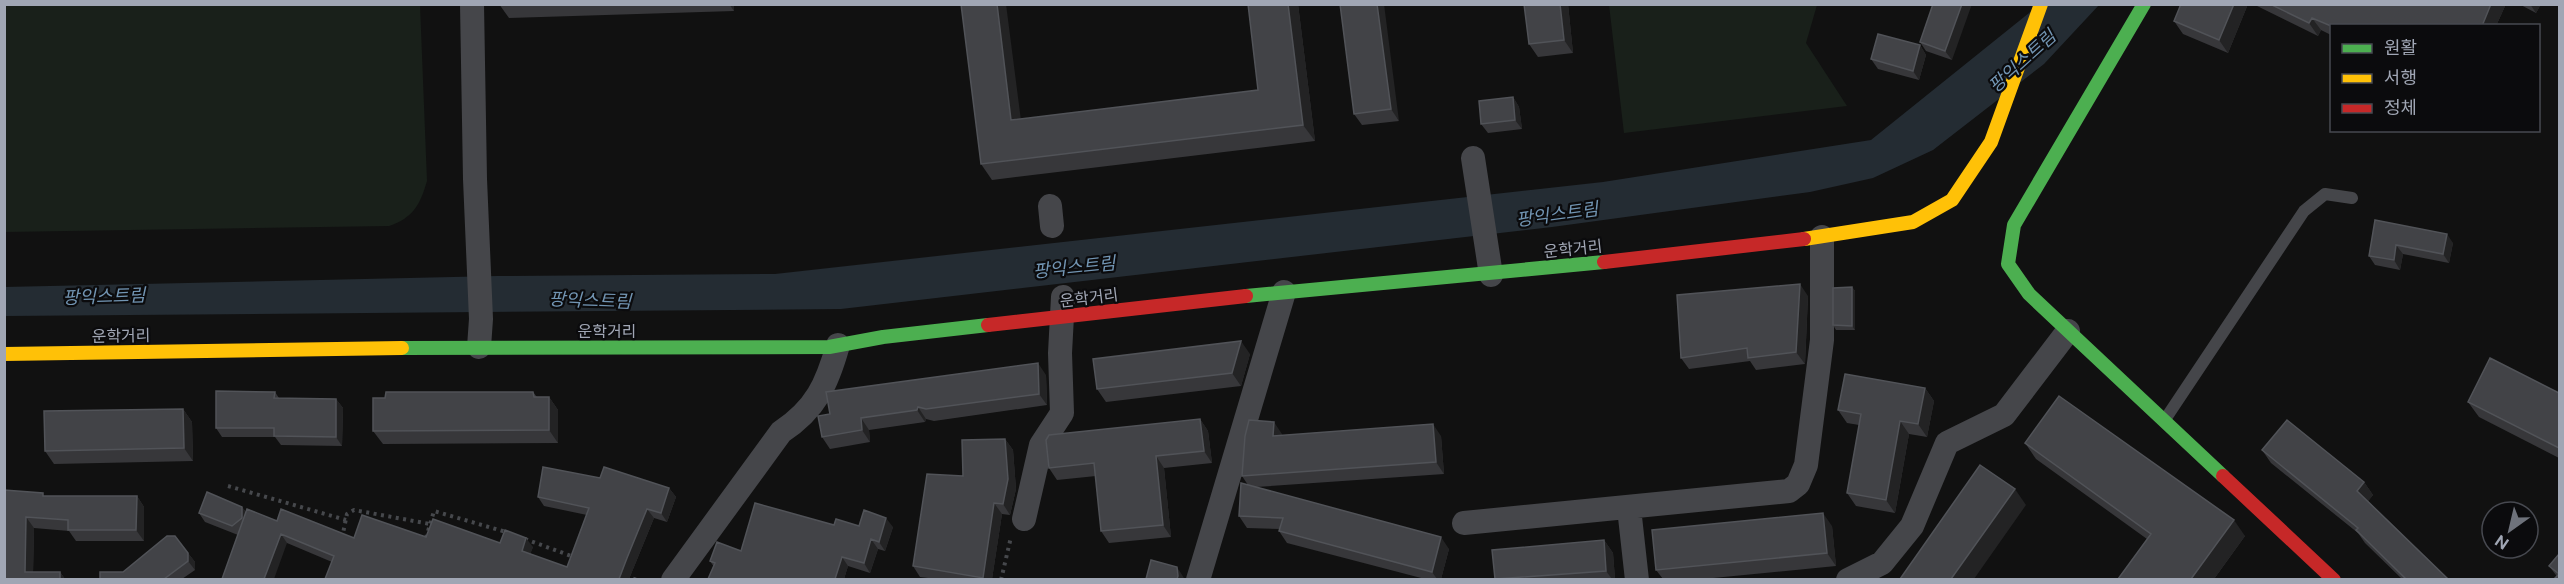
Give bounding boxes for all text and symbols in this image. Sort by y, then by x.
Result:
legend [2330,24,2540,132]
water label: 팡익스트림 [1984,25,2061,97]
text: 원활 [2384,37,2417,58]
text: 서행 [2384,67,2417,88]
text: 정체 [2384,97,2417,118]
water label: 팡익스트림 [1515,198,1601,230]
street label: 운학거리 [1543,236,1603,262]
water label: 팡익스트림 [1032,252,1118,282]
water label: 팡익스트림 [62,284,147,308]
street label: 운학거리 [1059,285,1119,311]
water label: 팡익스트림 [548,288,633,312]
street label: 운학거리 [578,322,636,341]
street label: 운학거리 [91,326,151,346]
north arrow [2480,500,2540,560]
text: N [2491,531,2512,553]

